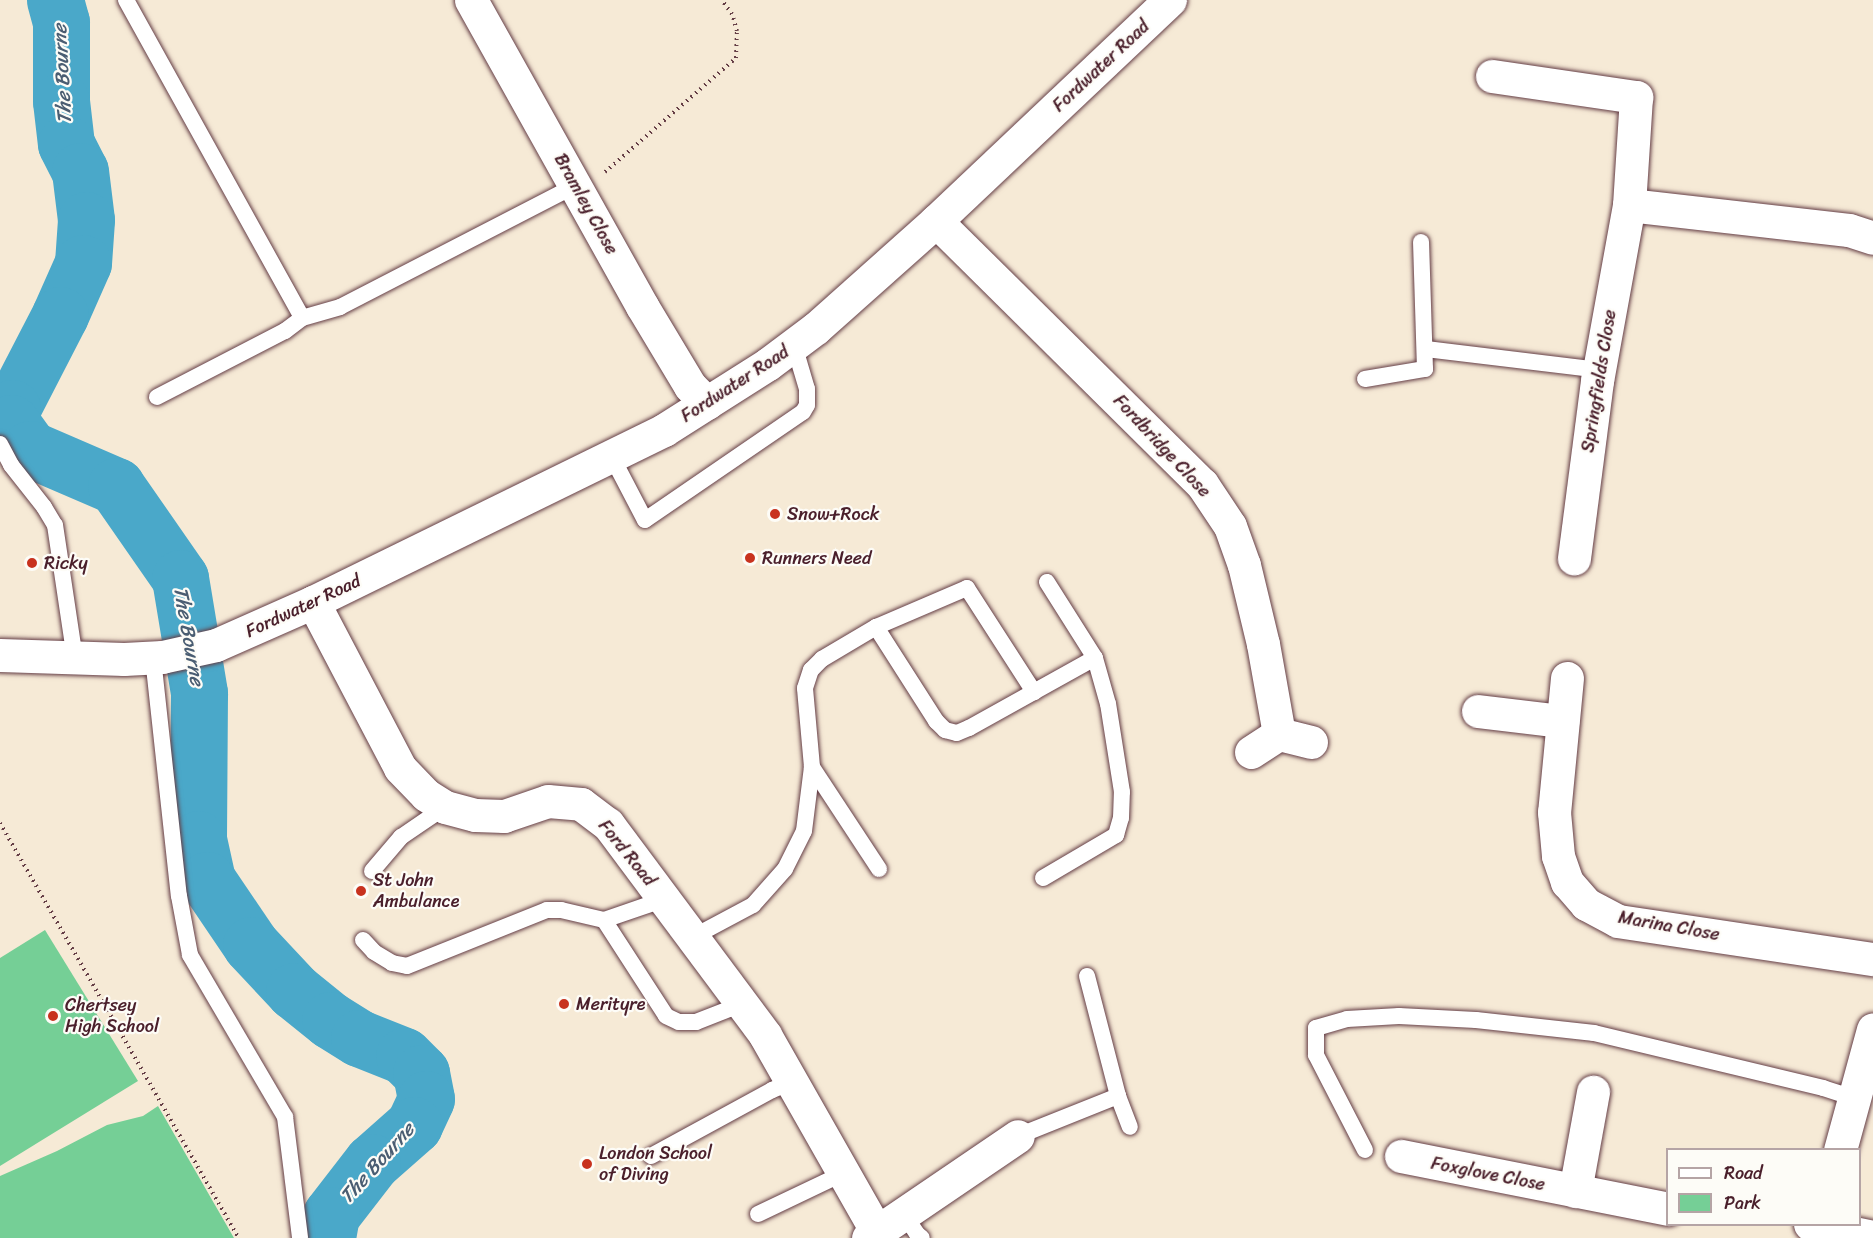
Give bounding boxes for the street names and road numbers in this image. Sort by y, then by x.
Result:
street label: Fordwater Road [1048,16,1154,116]
street label: Bramley Close [549,149,623,259]
street label: Springfields Close [1577,308,1621,454]
street label: Fordwater Road [677,341,793,427]
street label: Fordbridge Close [1109,390,1215,502]
street label: Fordwater Road [242,570,364,642]
street label: Ford Road [594,815,660,891]
street label: Marina Close [1617,906,1721,946]
street label: Foxglove Close [1429,1152,1547,1196]

